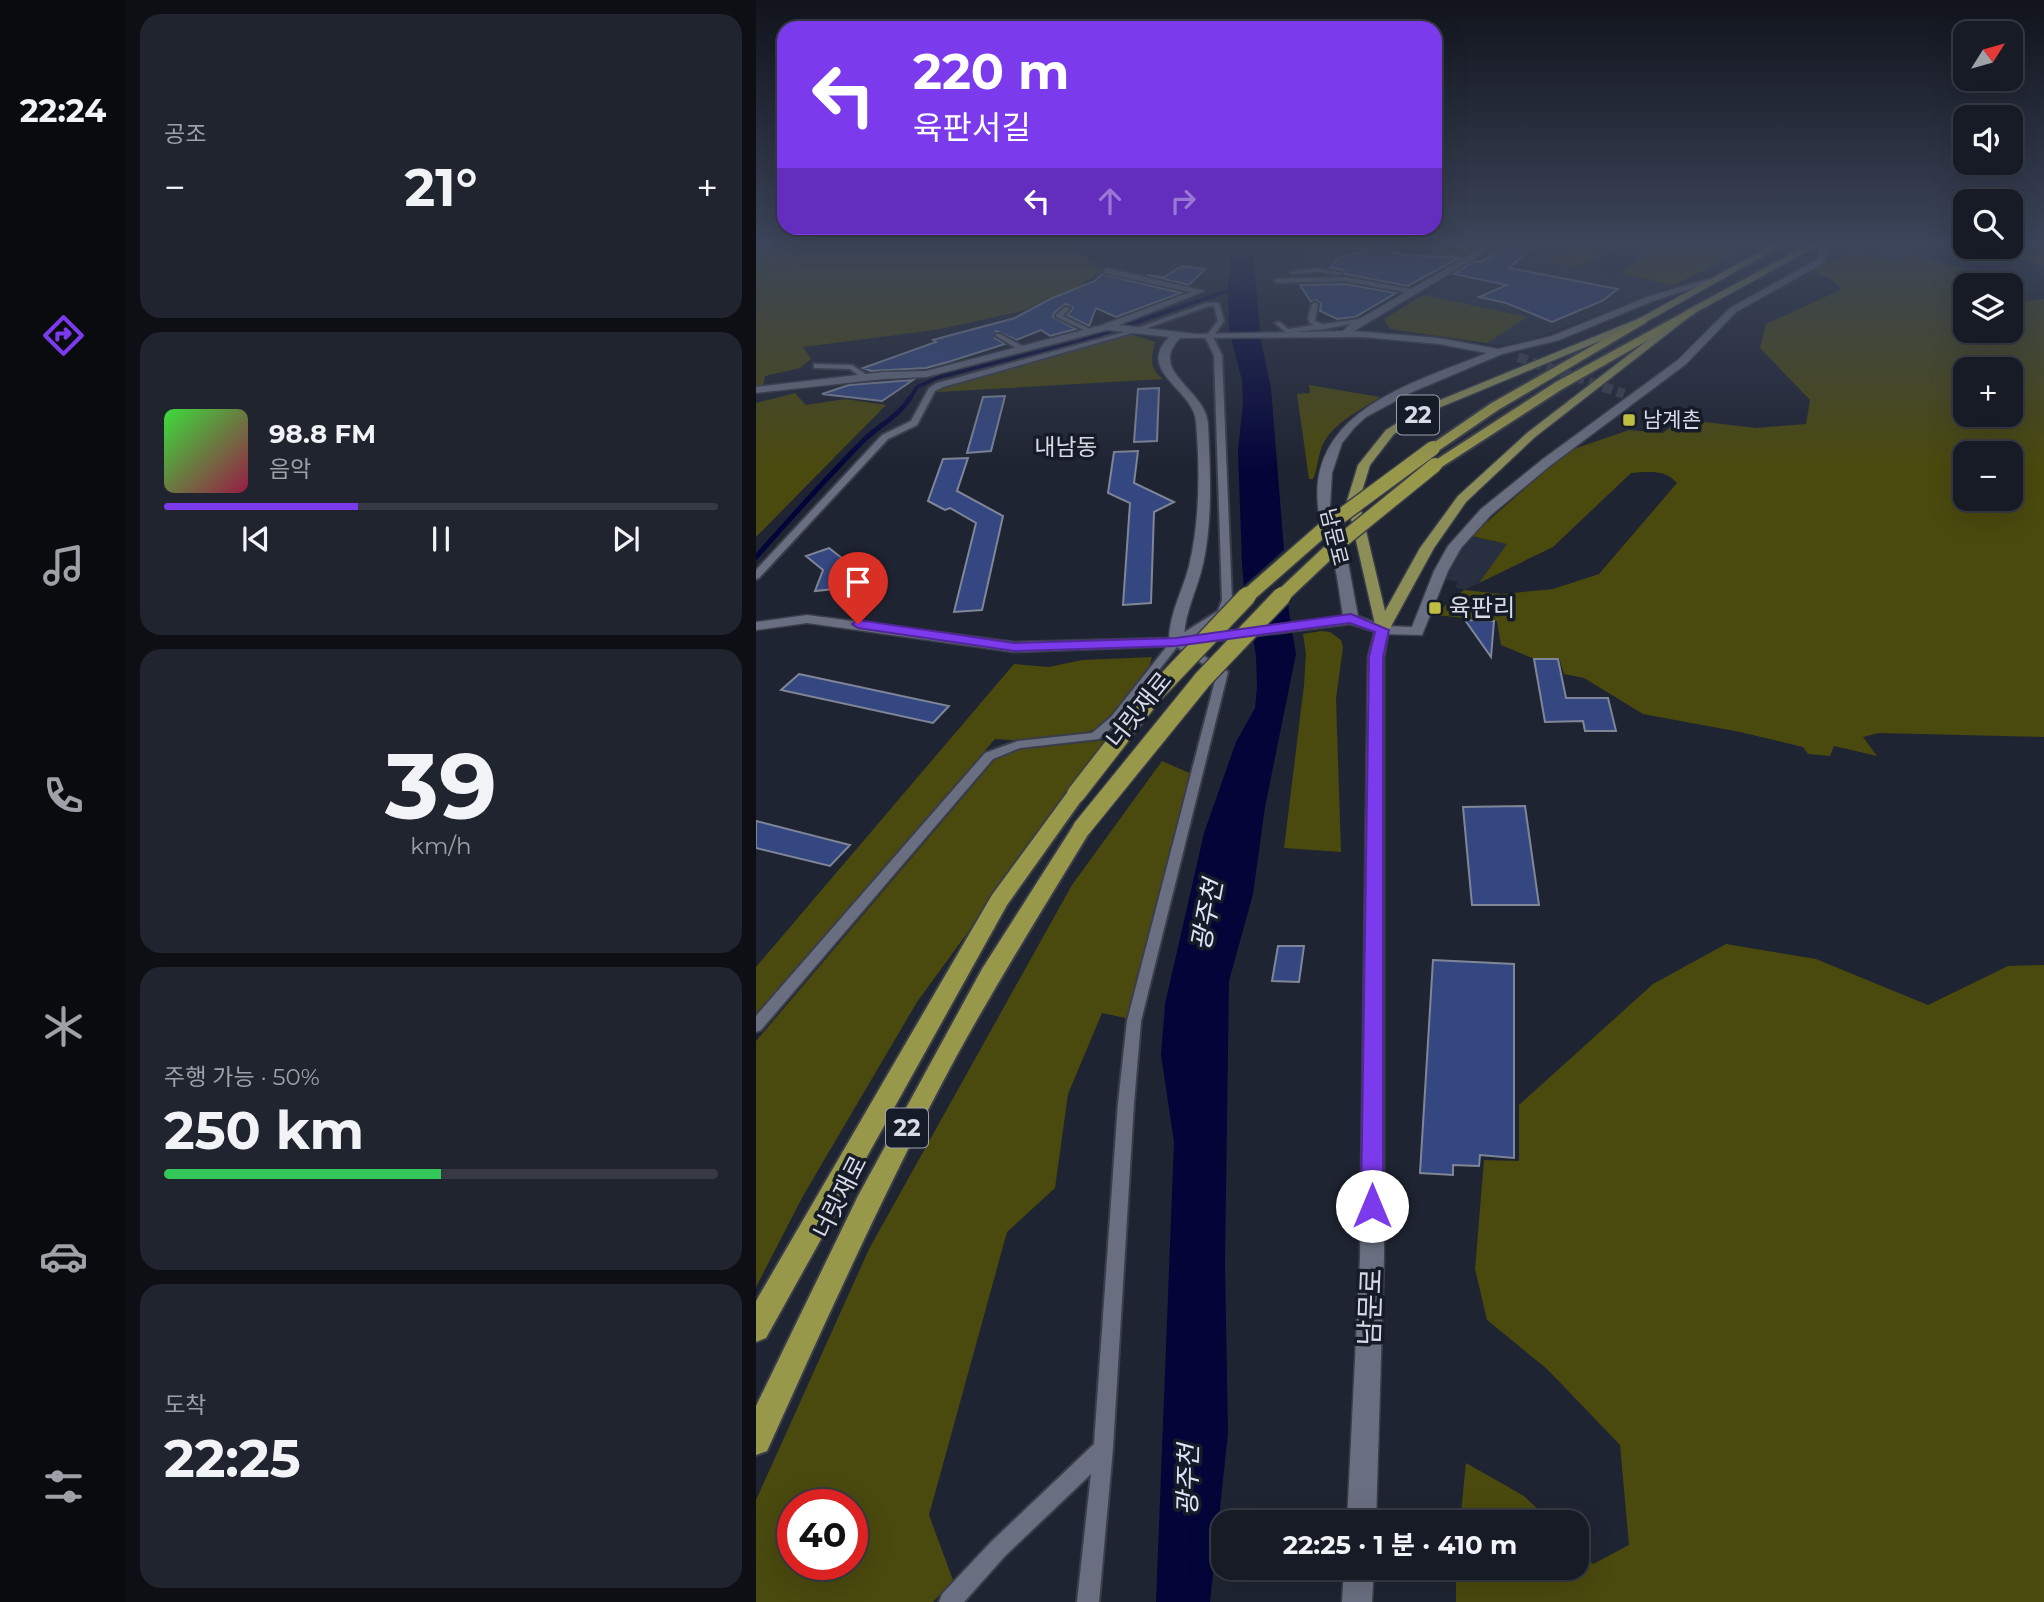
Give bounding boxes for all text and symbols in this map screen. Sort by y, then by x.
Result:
north arrow [1953,21,2023,91]
map controls [1953,21,2023,511]
text: 220 m [913,42,1069,101]
icon: left [798,49,889,140]
text: 22:24 [20,91,106,130]
button: sound [1953,105,2023,175]
text: 육판서길 [913,108,1031,147]
text: 공조 [164,120,206,148]
text: 21° [405,156,477,219]
text: − [164,164,186,211]
text: + [696,164,718,211]
icon: left [1018,182,1056,220]
icon: ahead [1091,182,1129,220]
icon: right [1164,182,1202,220]
button: search [1953,189,2023,259]
button: layers [1953,273,2023,343]
icon: directions [39,311,88,360]
button: + [1953,357,2023,427]
road number: 22 [1397,396,1439,434]
place label: 남계촌 [1643,407,1701,432]
marker: 남계촌 [1621,412,1637,428]
text: 98.8 FM [269,418,376,450]
district label: 내남동 [1034,433,1098,461]
button: − [1953,441,2023,511]
text: 음악 [269,455,311,483]
street label: 남문로 [1315,506,1354,568]
icon: previous [237,520,275,558]
icon: pause [422,520,460,558]
icon: next [607,520,645,558]
icon: music [39,541,88,590]
pin [828,552,888,624]
icon: arrive [839,563,877,601]
place label: 육판리 [1449,593,1515,622]
marker: 육판리 [1427,600,1443,616]
street label: 너릿재로 [1100,666,1178,753]
text: 39 [385,731,497,842]
icon: phone [39,771,88,820]
text: km/h [410,832,472,860]
water label: 광주천 [1184,874,1230,953]
icon: climate [39,1002,88,1051]
text: 주행 가능 · 50% [164,1063,320,1091]
text: 250 km [164,1099,364,1162]
road number: 22 [886,1108,928,1148]
street label: 너릿재로 [807,1151,873,1243]
position arrow [1335,1169,1409,1243]
icon: car [39,1232,88,1281]
street label: 남문로 [1352,1268,1388,1346]
text: 도착 [164,1391,206,1419]
text: 22:25 [164,1427,301,1490]
water label: 광주천 [1171,1441,1205,1516]
icon: filters [39,1462,88,1511]
speed limit sign: 40 [777,1489,868,1580]
text: 22:25 · 1 분 · 410 m [1283,1529,1517,1561]

